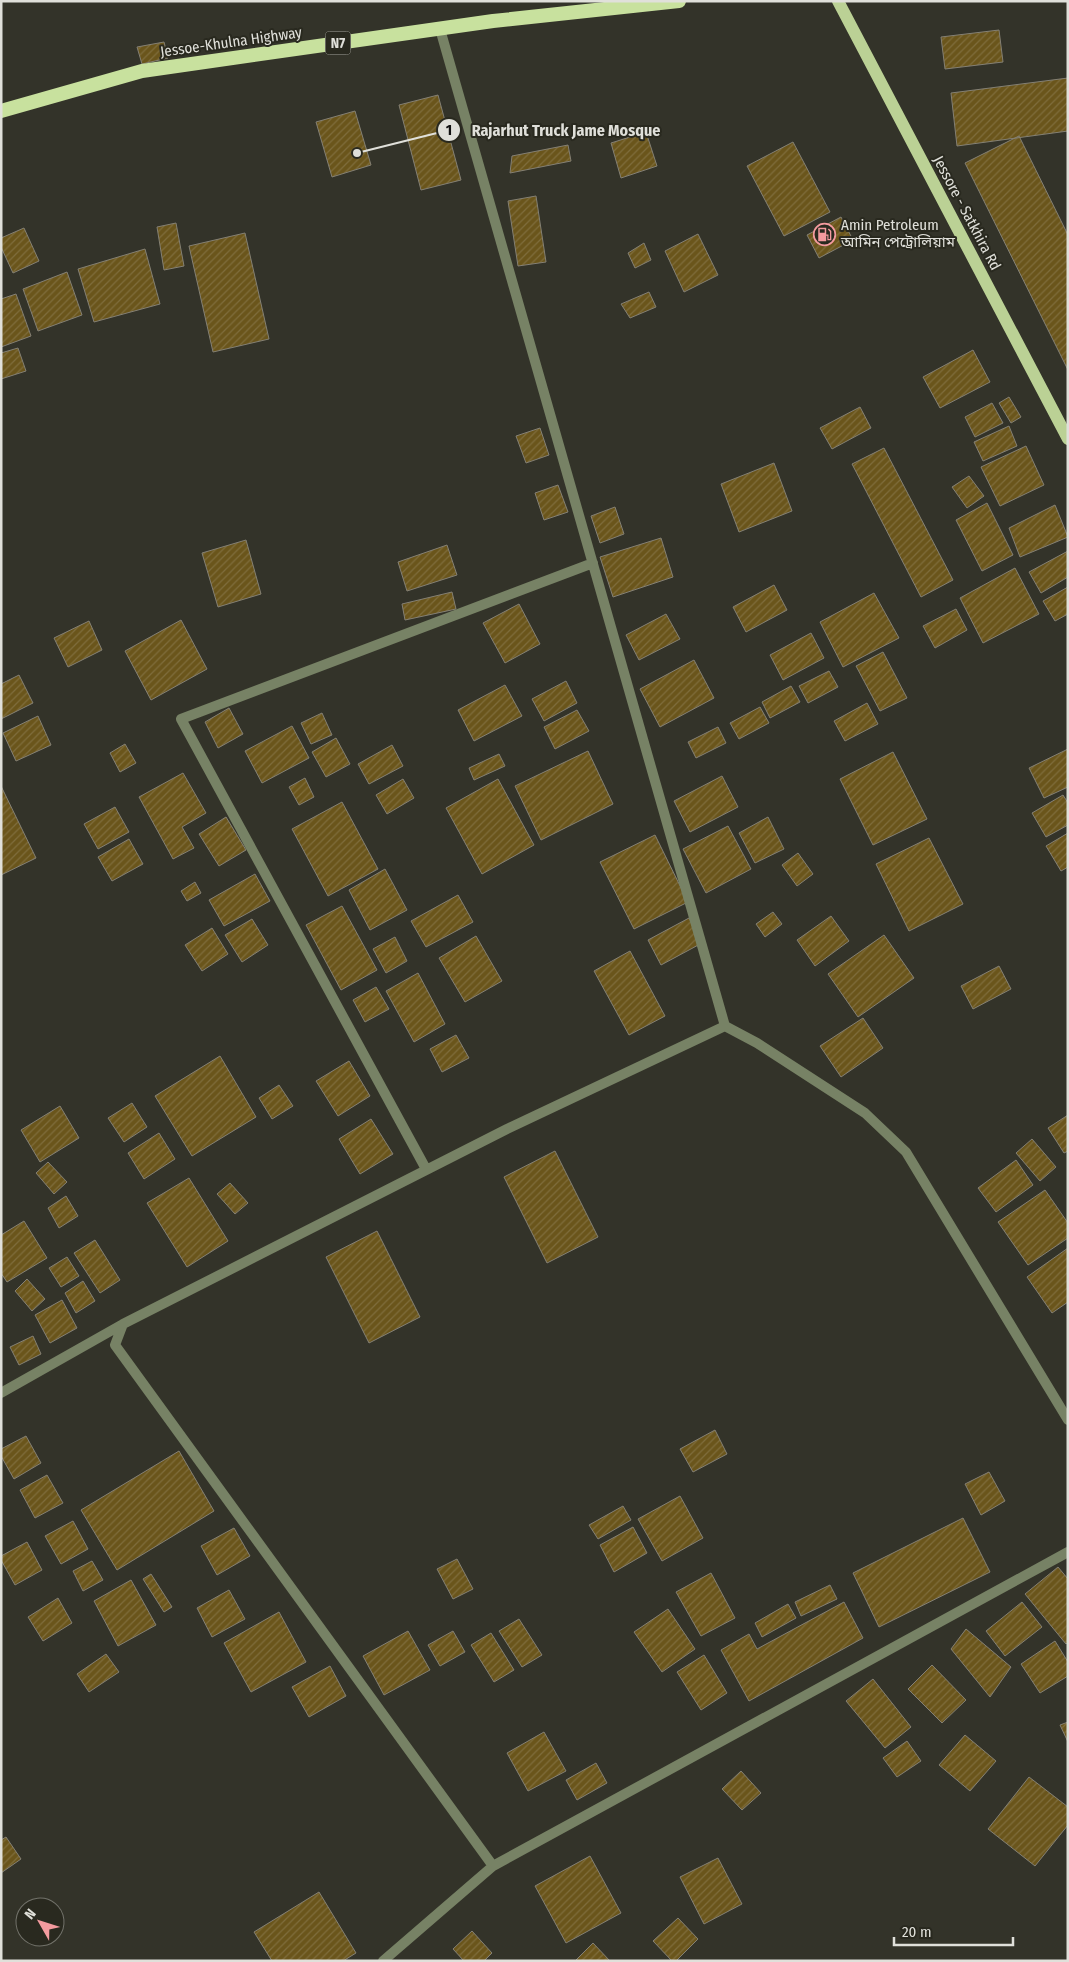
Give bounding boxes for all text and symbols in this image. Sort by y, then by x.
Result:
street label: Jessoe-Khulna Highway [159,23,303,61]
road number: N7 [326,32,350,54]
callout: Rajarhut Truck Jame Mosque [436,114,670,145]
text: 1 [446,121,452,139]
text: Rajarhut Truck Jame Mosque [472,121,660,140]
street label: Jessore - Satkhira Rd [929,153,1005,273]
place label: Amin Petroleum আমিন পেট্রোলিয়াম [840,216,956,251]
fuel station icon: Amin Petroleum আমিন পেট্রোলিয়াম [813,222,837,246]
north arrow [15,1897,65,1947]
text: N [21,1906,40,1923]
scale bar [894,1914,1013,1946]
text: 20 m [902,1923,932,1941]

